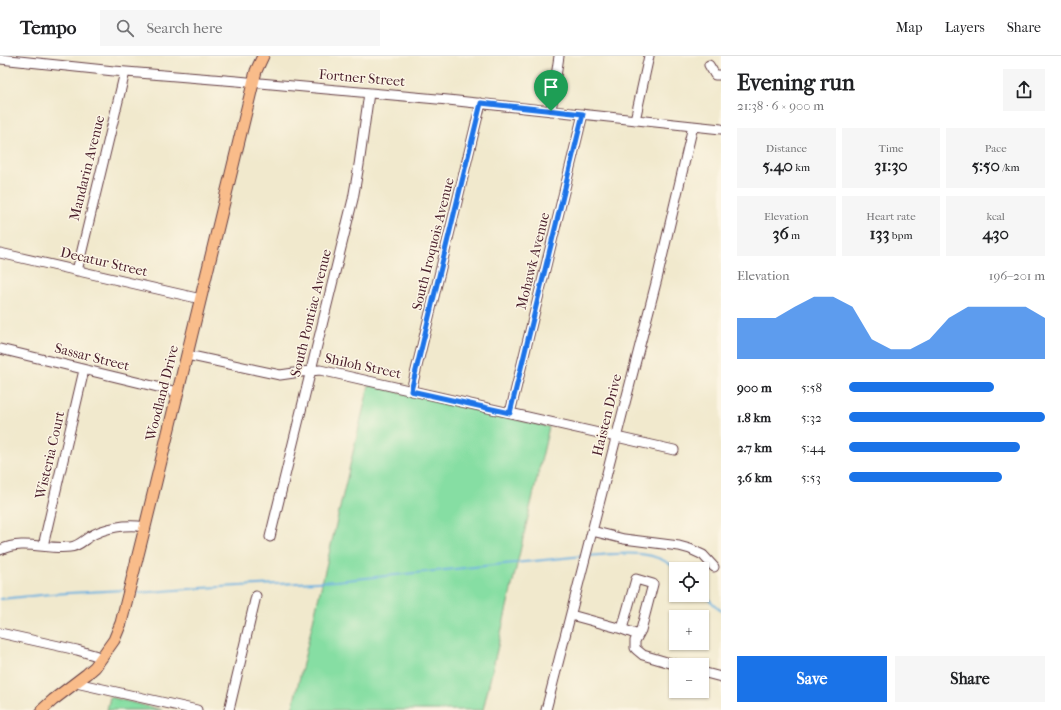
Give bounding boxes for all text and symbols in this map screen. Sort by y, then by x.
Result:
search box [100,10,380,46]
text: Tempo [20,17,76,39]
icon: search [114,17,136,39]
text: Search here [146,19,222,37]
text: Map [896,19,923,36]
text: Layers [945,19,985,36]
text: Share [1007,19,1041,36]
street label: Fortner Street [318,66,406,90]
button: share [1003,69,1045,111]
pin [534,70,568,111]
text: Evening run [737,70,855,96]
icon: arrive [540,76,562,98]
text: 21:38 · 6 × 900 m [737,98,824,113]
street label: Mandarin Avenue [66,114,108,222]
text: Distance [766,142,807,155]
text: Time [878,142,903,155]
text: Pace [985,142,1007,155]
text: 5.40 [763,155,793,175]
text: 31:30 [874,155,908,175]
text: 5:50 [972,155,1000,175]
text: km [793,161,810,174]
text: /km [1000,161,1020,174]
street label: South Iroquois Avenue [408,176,458,312]
text: Elevation [764,210,809,223]
text: Heart rate [866,210,916,223]
text: kcal [986,210,1005,223]
street label: Mohawk Avenue [513,211,553,311]
text: 36 [772,223,789,243]
text: 133 [869,223,889,243]
text: 430 [982,223,1009,243]
text: m [789,229,800,242]
text: bpm [889,229,913,242]
street label: Decatur Street [59,244,149,280]
street label: South Pontiac Avenue [287,247,335,379]
text: Elevation [737,268,790,283]
text: 196–201 m [989,268,1045,283]
street label: Sassar Street [53,340,131,374]
street label: Woodland Drive [142,343,182,444]
street label: Shiloh Street [323,350,403,382]
street label: Haisten Drive [589,372,625,458]
text: 900 m [737,380,772,395]
text: 5:58 [801,380,822,395]
street label: Wisteria Court [31,409,68,502]
text: 1.8 km [737,410,771,425]
text: 5:32 [801,410,822,425]
text: 2.7 km [737,440,772,455]
text: 5:44 [801,440,825,455]
text: 3.6 km [737,470,772,485]
text: 5:53 [801,470,821,485]
map controls [669,562,709,698]
button: locate [669,562,709,602]
button: + [669,610,709,650]
button: Save [737,656,887,702]
button: Share [895,656,1045,702]
button: − [669,658,709,698]

